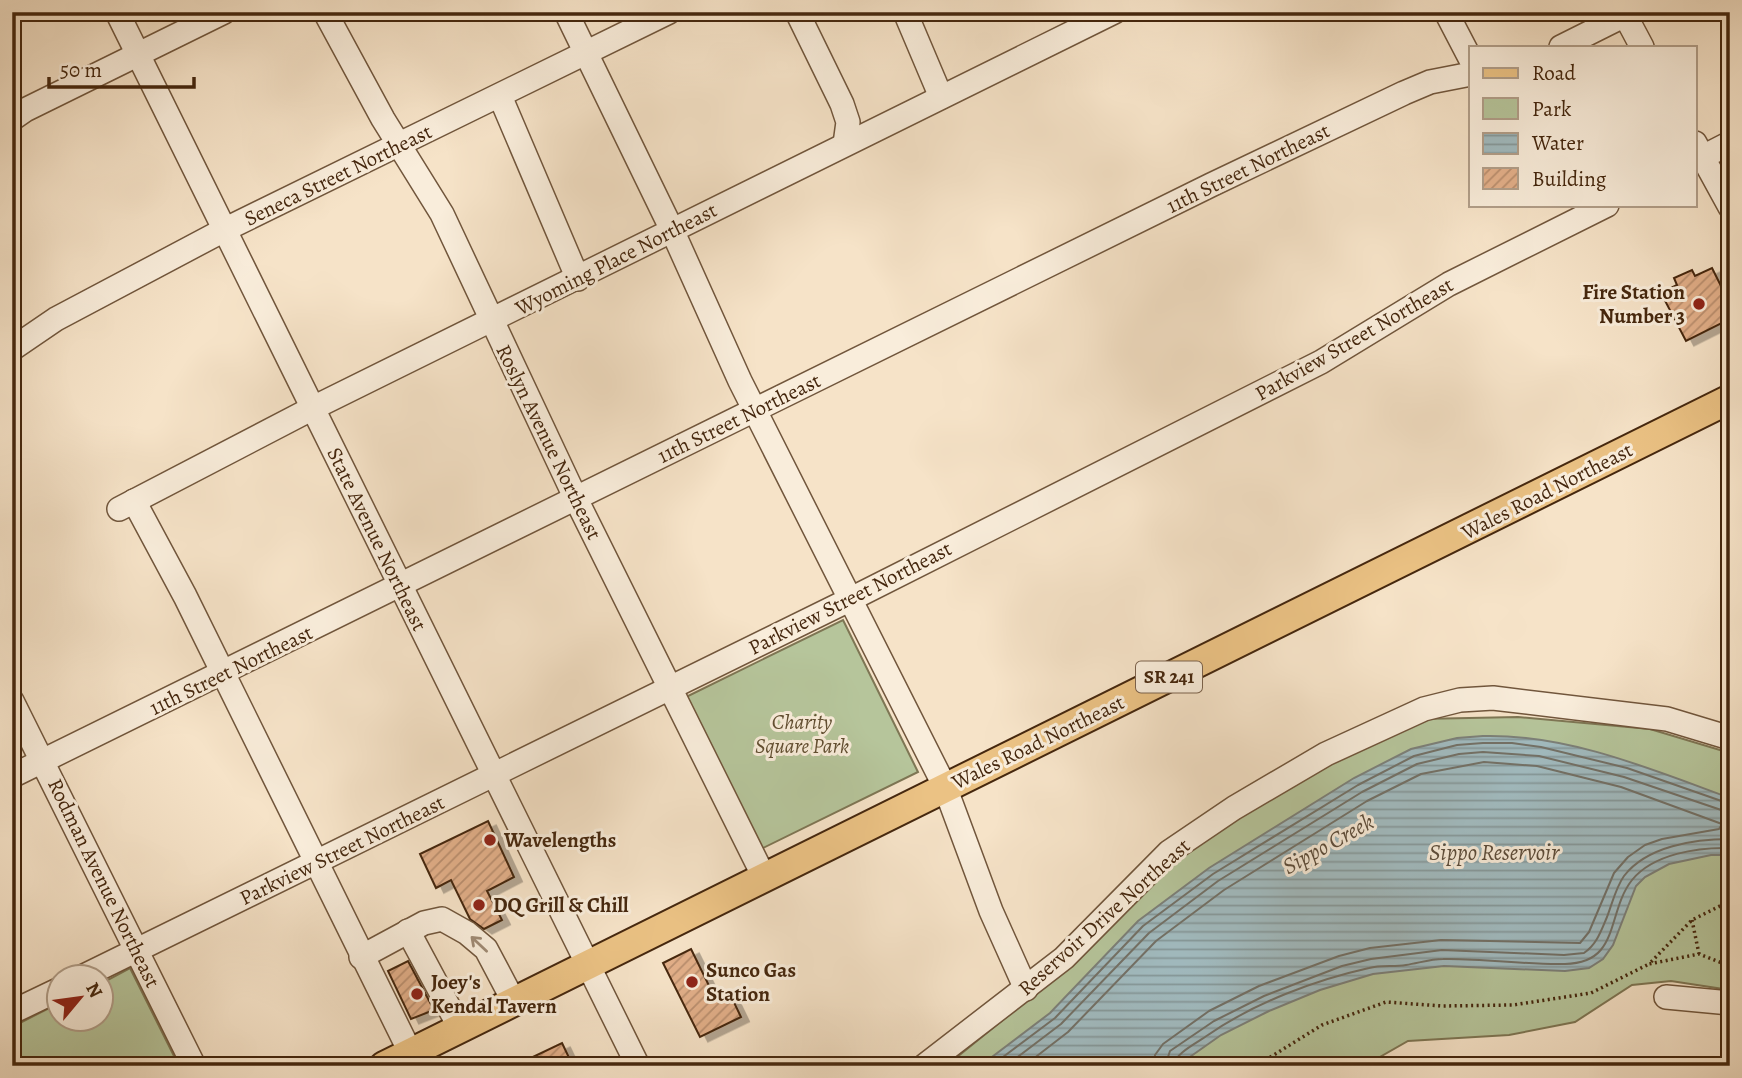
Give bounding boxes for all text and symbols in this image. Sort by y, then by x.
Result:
scale bar [49,46,194,90]
legend [1469,46,1696,206]
text: 50 m [60,56,102,84]
text: Road [1532,59,1576,87]
text: Park [1532,95,1572,123]
street label: 11th Street Northeast [1162,116,1334,220]
street label: Seneca Street Northeast [240,117,436,233]
text: Water [1531,129,1584,157]
text: Building [1532,165,1607,193]
street label: Wyoming Place Northeast [510,196,722,322]
street label: Parkview Street Northeast [1250,271,1458,407]
place label: Fire Station Number 3 [1582,278,1685,330]
marker: Fire Station Number 3 [1691,296,1707,312]
street label: Roslyn Avenue Northeast [490,340,608,544]
street label: 11th Street Northeast [653,366,825,470]
street label: Wales Road Northeast [1456,436,1637,547]
street label: State Avenue Northeast [320,443,434,635]
street label: Parkview Street Northeast [744,534,957,661]
street label: 11th Street Northeast [145,618,317,722]
road number: SR 241 [1136,662,1202,692]
street label: Wales Road Northeast [946,688,1129,796]
park label: Charity Square Park [755,708,849,760]
street label: Rodman Avenue Northeast [42,774,166,992]
street label: Parkview Street Northeast [235,788,449,912]
water label: Sippo Creek [1277,806,1379,882]
place label: Wavelengths [503,826,616,854]
marker: Wavelengths [482,832,498,848]
street label: Reservoir Drive Northeast [1012,832,1196,1002]
water label: Sippo Reservoir [1429,837,1560,868]
place label: DQ Grill & Chill [493,891,629,919]
marker: DQ Grill & Chill [471,897,487,913]
one-way arrow [470,936,488,952]
place label: Sunco Gas Station [706,956,796,1008]
north arrow [46,962,116,1032]
place label: Joey's Kendal Tavern [431,968,557,1020]
marker: Sunco Gas Station [684,974,700,990]
marker: Joey's Kendal Tavern [409,986,425,1002]

